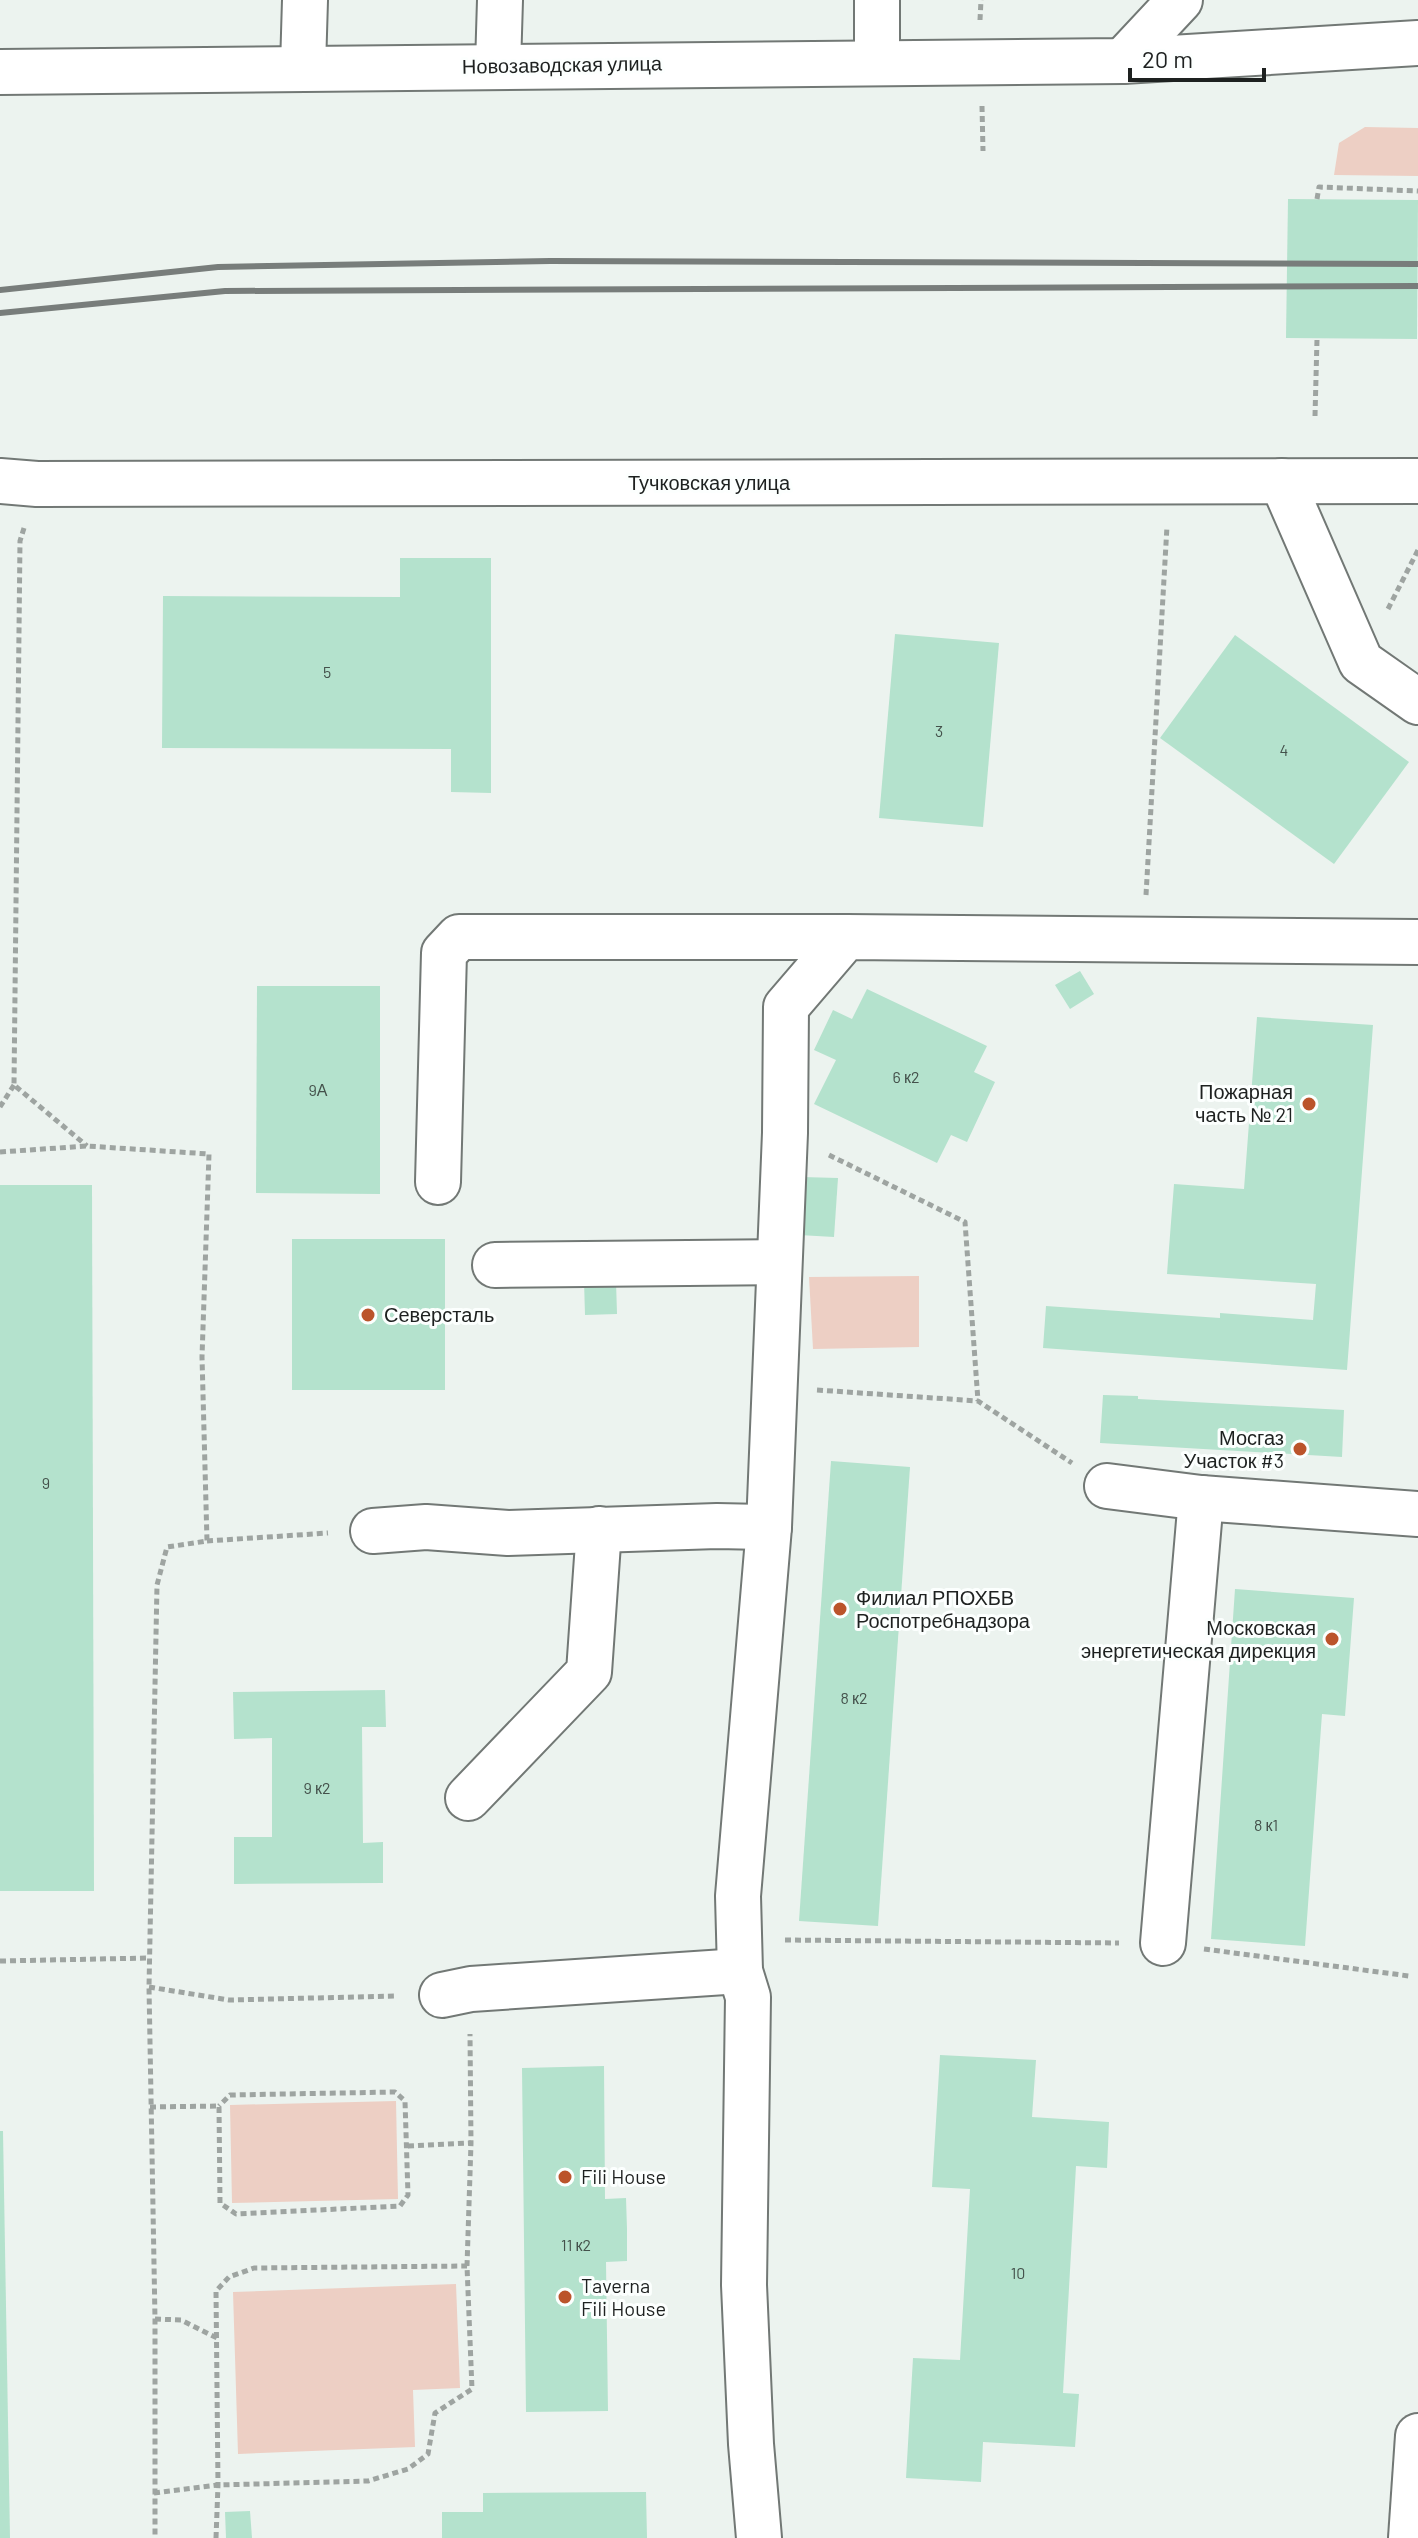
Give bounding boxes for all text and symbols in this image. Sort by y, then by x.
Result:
scale bar [1130,32,1264,82]
text: 20 m [1142,44,1193,73]
street label: Новозаводская улица [462,50,663,78]
street label: Тучковская улица [628,470,791,494]
house number: 5 [323,662,331,681]
house number: 3 [935,721,943,740]
house number: 4 [1280,740,1288,759]
house number: 6 к2 [892,1067,920,1086]
place label: Пожарная часть № 21 [1195,1079,1293,1126]
house number: 9А [308,1080,328,1099]
marker: Пожарная часть № 21 [1300,1095,1318,1113]
place label: Северсталь [384,1302,494,1326]
marker: Северсталь [359,1306,377,1324]
place label: Мосгаз Участок #3 [1183,1425,1284,1472]
marker: Мосгаз Участок #3 [1291,1440,1309,1458]
house number: 9 [42,1473,50,1492]
place label: Филиал РПОХБВ Роспотребнадзора [856,1585,1031,1632]
marker: Филиал РПОХБВ Роспотребнадзора [831,1600,849,1618]
place label: Московская энергетическая дирекция [1081,1615,1316,1662]
marker: Московская энергетическая дирекция [1323,1630,1341,1648]
house number: 8 к2 [840,1688,868,1707]
house number: 9 к2 [303,1778,331,1797]
house number: 8 к1 [1254,1815,1278,1834]
place label: Fili House [581,2164,666,2188]
marker: Fili House [556,2168,574,2186]
house number: 11 к2 [561,2235,591,2254]
house number: 10 [1011,2263,1025,2282]
place label: Taverna Fili House [581,2273,666,2320]
marker: Taverna Fili House [556,2288,574,2306]

